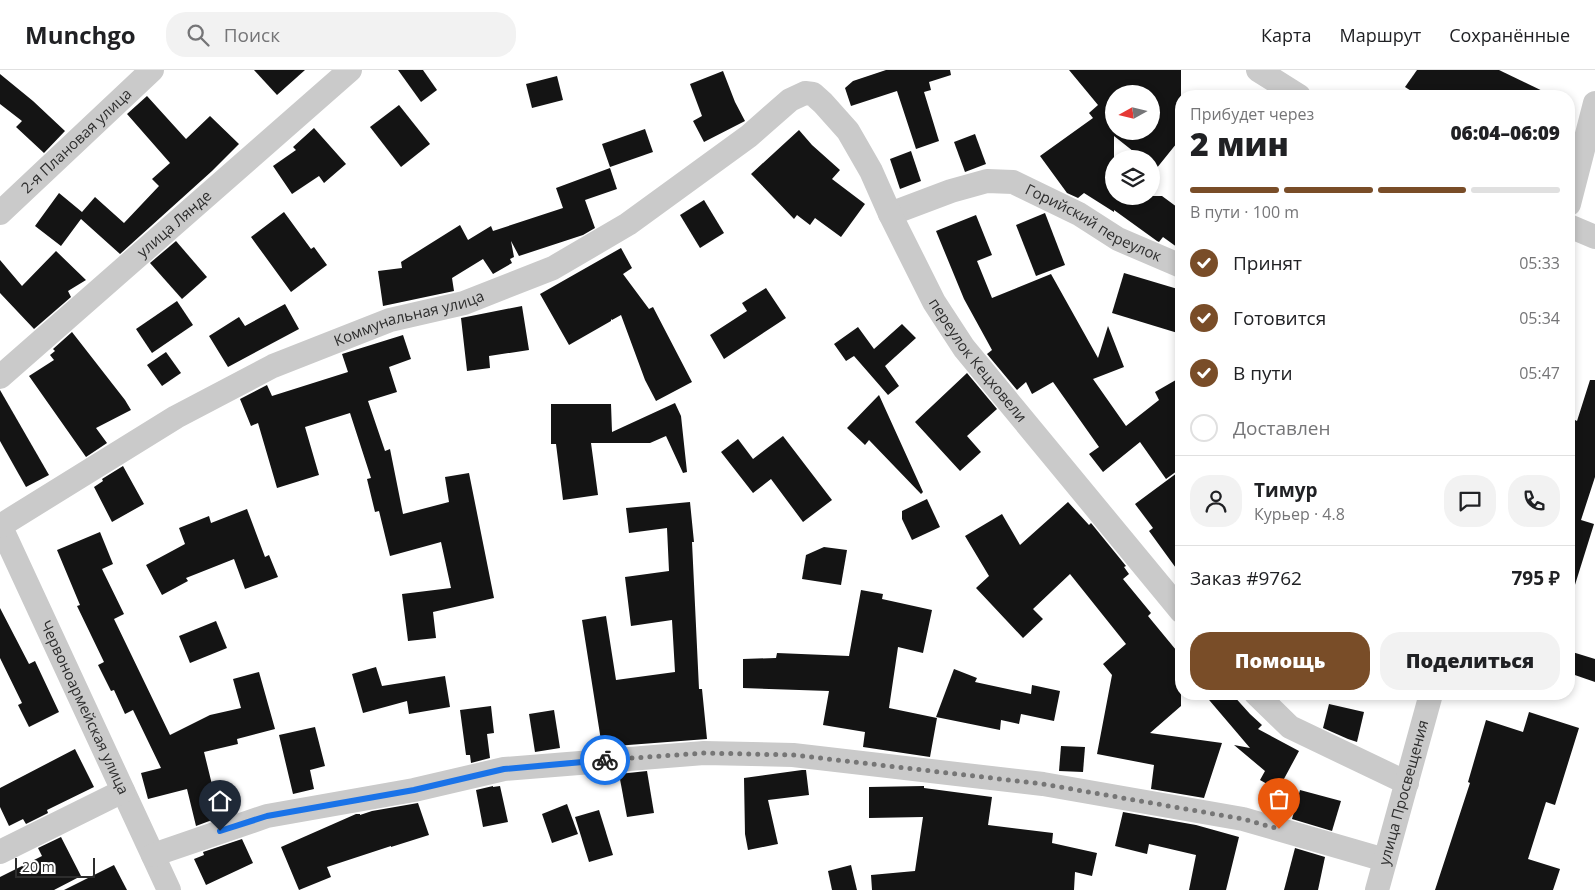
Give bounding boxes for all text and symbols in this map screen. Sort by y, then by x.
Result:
search box [166,12,516,57]
text: Munchgo [25,18,136,51]
icon: search [184,21,212,49]
text: Поиск [224,22,280,48]
text: Карта [1261,23,1311,47]
text: Маршрут [1339,23,1421,47]
text: Сохранённые [1449,23,1570,47]
street label: 2-я Плановая улица [16,84,135,197]
north arrow [1105,85,1160,140]
map controls [1105,85,1160,205]
text: Прибудет через [1190,103,1314,125]
text: 06:04–06:09 [1450,120,1560,146]
text: 2 мин [1190,122,1289,165]
button: layers [1105,150,1160,205]
street label: Горийский переулок [1022,179,1165,266]
street label: улица Лянде [132,185,215,261]
text: В пути · 100 m [1190,201,1299,223]
icon: check [1190,249,1218,277]
text: Принят [1233,250,1302,276]
text: 05:33 [1519,252,1560,274]
street label: Коммунальная улица [331,285,487,350]
street label: переулок Кецховели [925,294,1032,426]
icon: check [1190,304,1218,332]
text: Готовится [1233,305,1326,331]
text: 05:34 [1519,307,1560,329]
icon: check [1190,359,1218,387]
text: В пути [1233,360,1293,386]
text: 05:47 [1519,362,1560,384]
text: Доставлен [1233,415,1331,441]
button: person [1190,475,1242,527]
button: chat [1444,475,1496,527]
button: phone [1508,475,1560,527]
text: Тимур [1254,477,1318,503]
text: Курьер · 4.8 [1254,503,1345,525]
text: Заказ #9762 [1190,565,1302,591]
text: 795 ₽ [1511,565,1560,591]
street label: Червоноармейская улица [36,617,134,797]
button: Помощь [1190,632,1370,690]
button: Поделиться [1380,632,1560,690]
street label: улица Просвещения [1373,717,1432,867]
courier [580,735,630,785]
icon: bike [591,746,619,774]
pin [1258,778,1300,829]
pin [199,780,241,831]
icon: bag [1265,785,1293,813]
icon: home [206,787,234,815]
scale bar [15,855,95,878]
text: 20 m [22,857,55,876]

